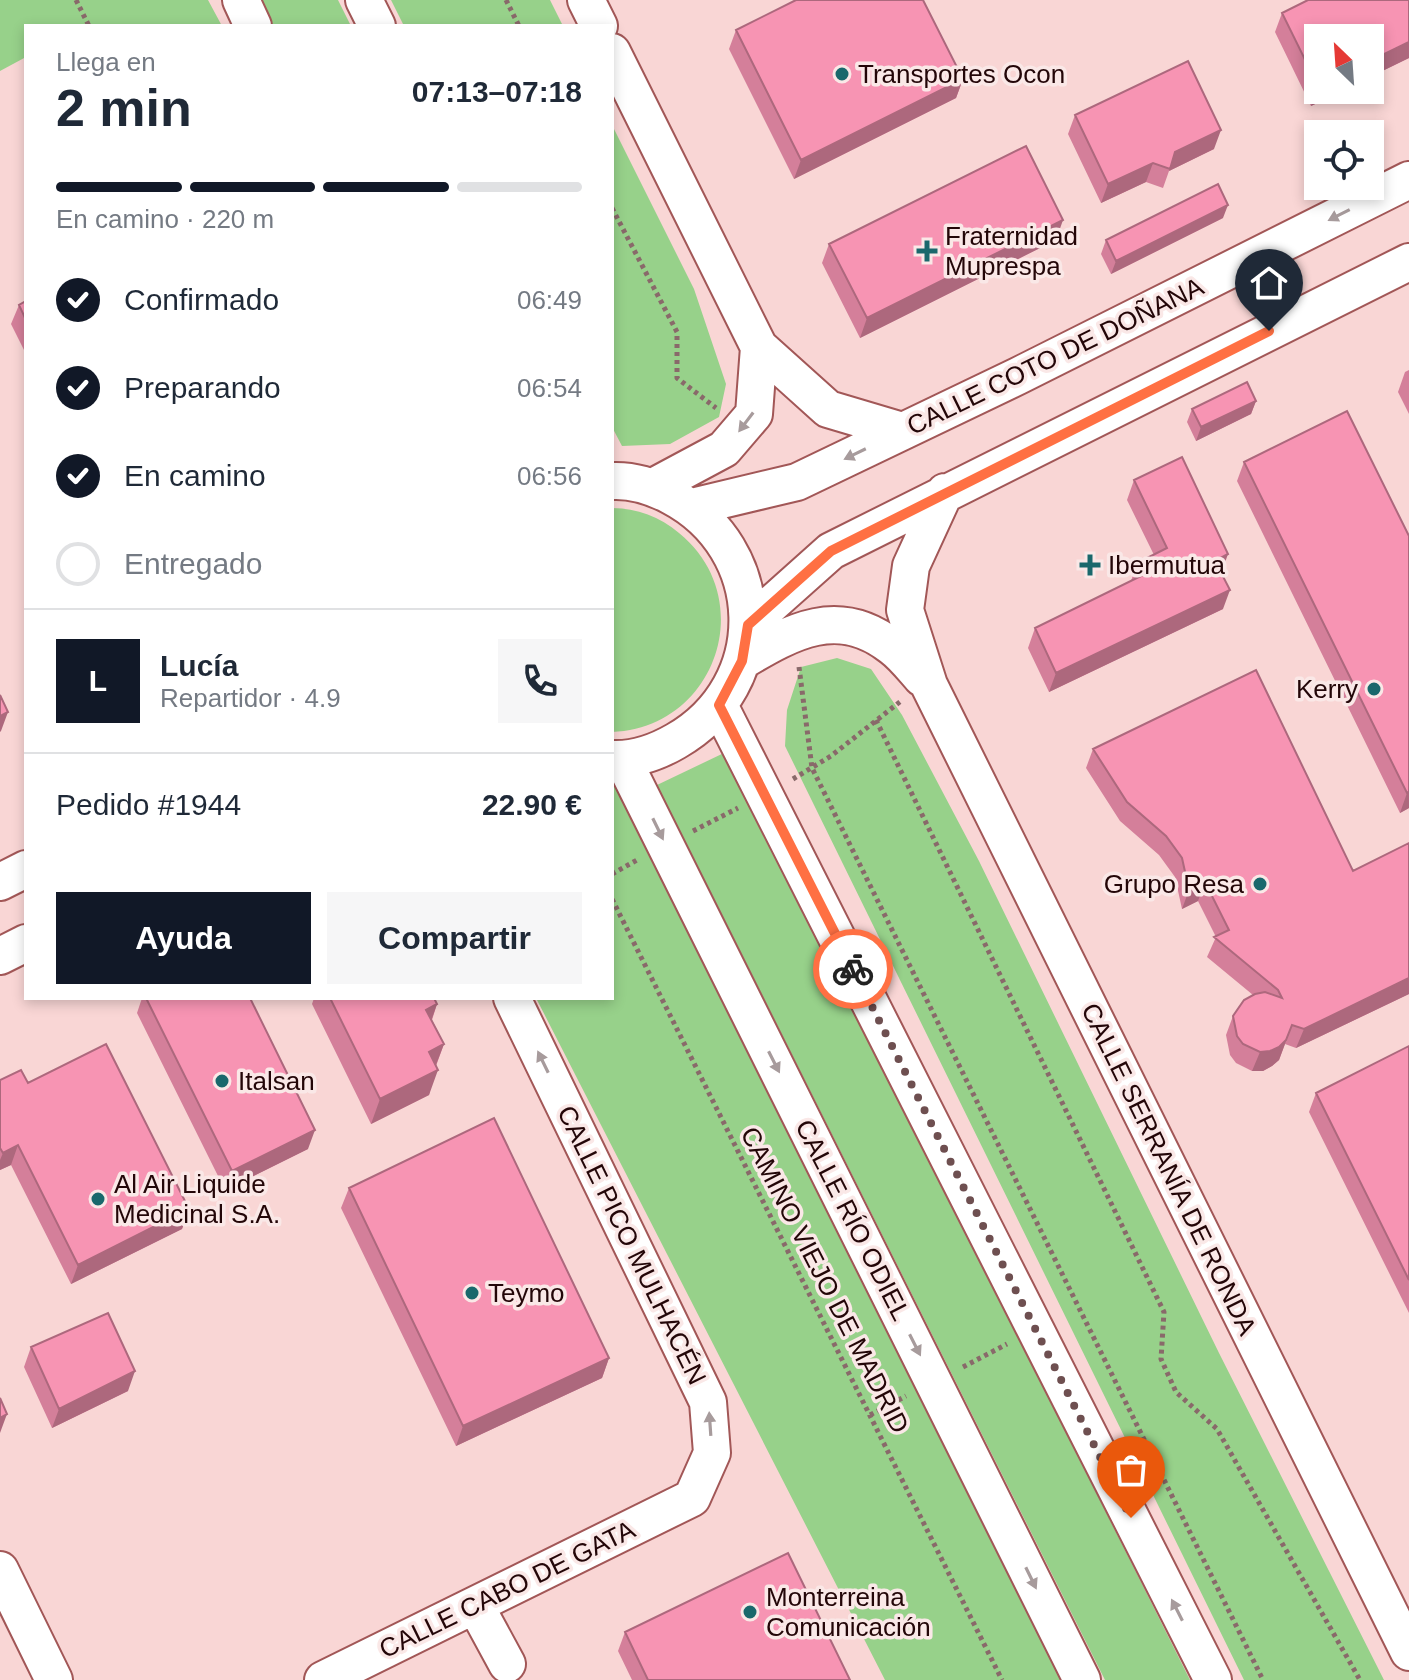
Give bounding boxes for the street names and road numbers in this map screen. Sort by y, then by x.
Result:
street label: CALLE COTO DE DOÑANA [902,271,1209,441]
street label: CALLE SERRANÍA DE RONDA [1075,998,1263,1340]
street label: CALLE PICO MULHACÉN [551,1101,713,1389]
street label: CALLE RÍO ODIEL [789,1115,917,1325]
street label: CAMINO VIEJO DE MADRID [735,1122,915,1438]
street label: CALLE CABO DE GATA [374,1514,640,1664]

